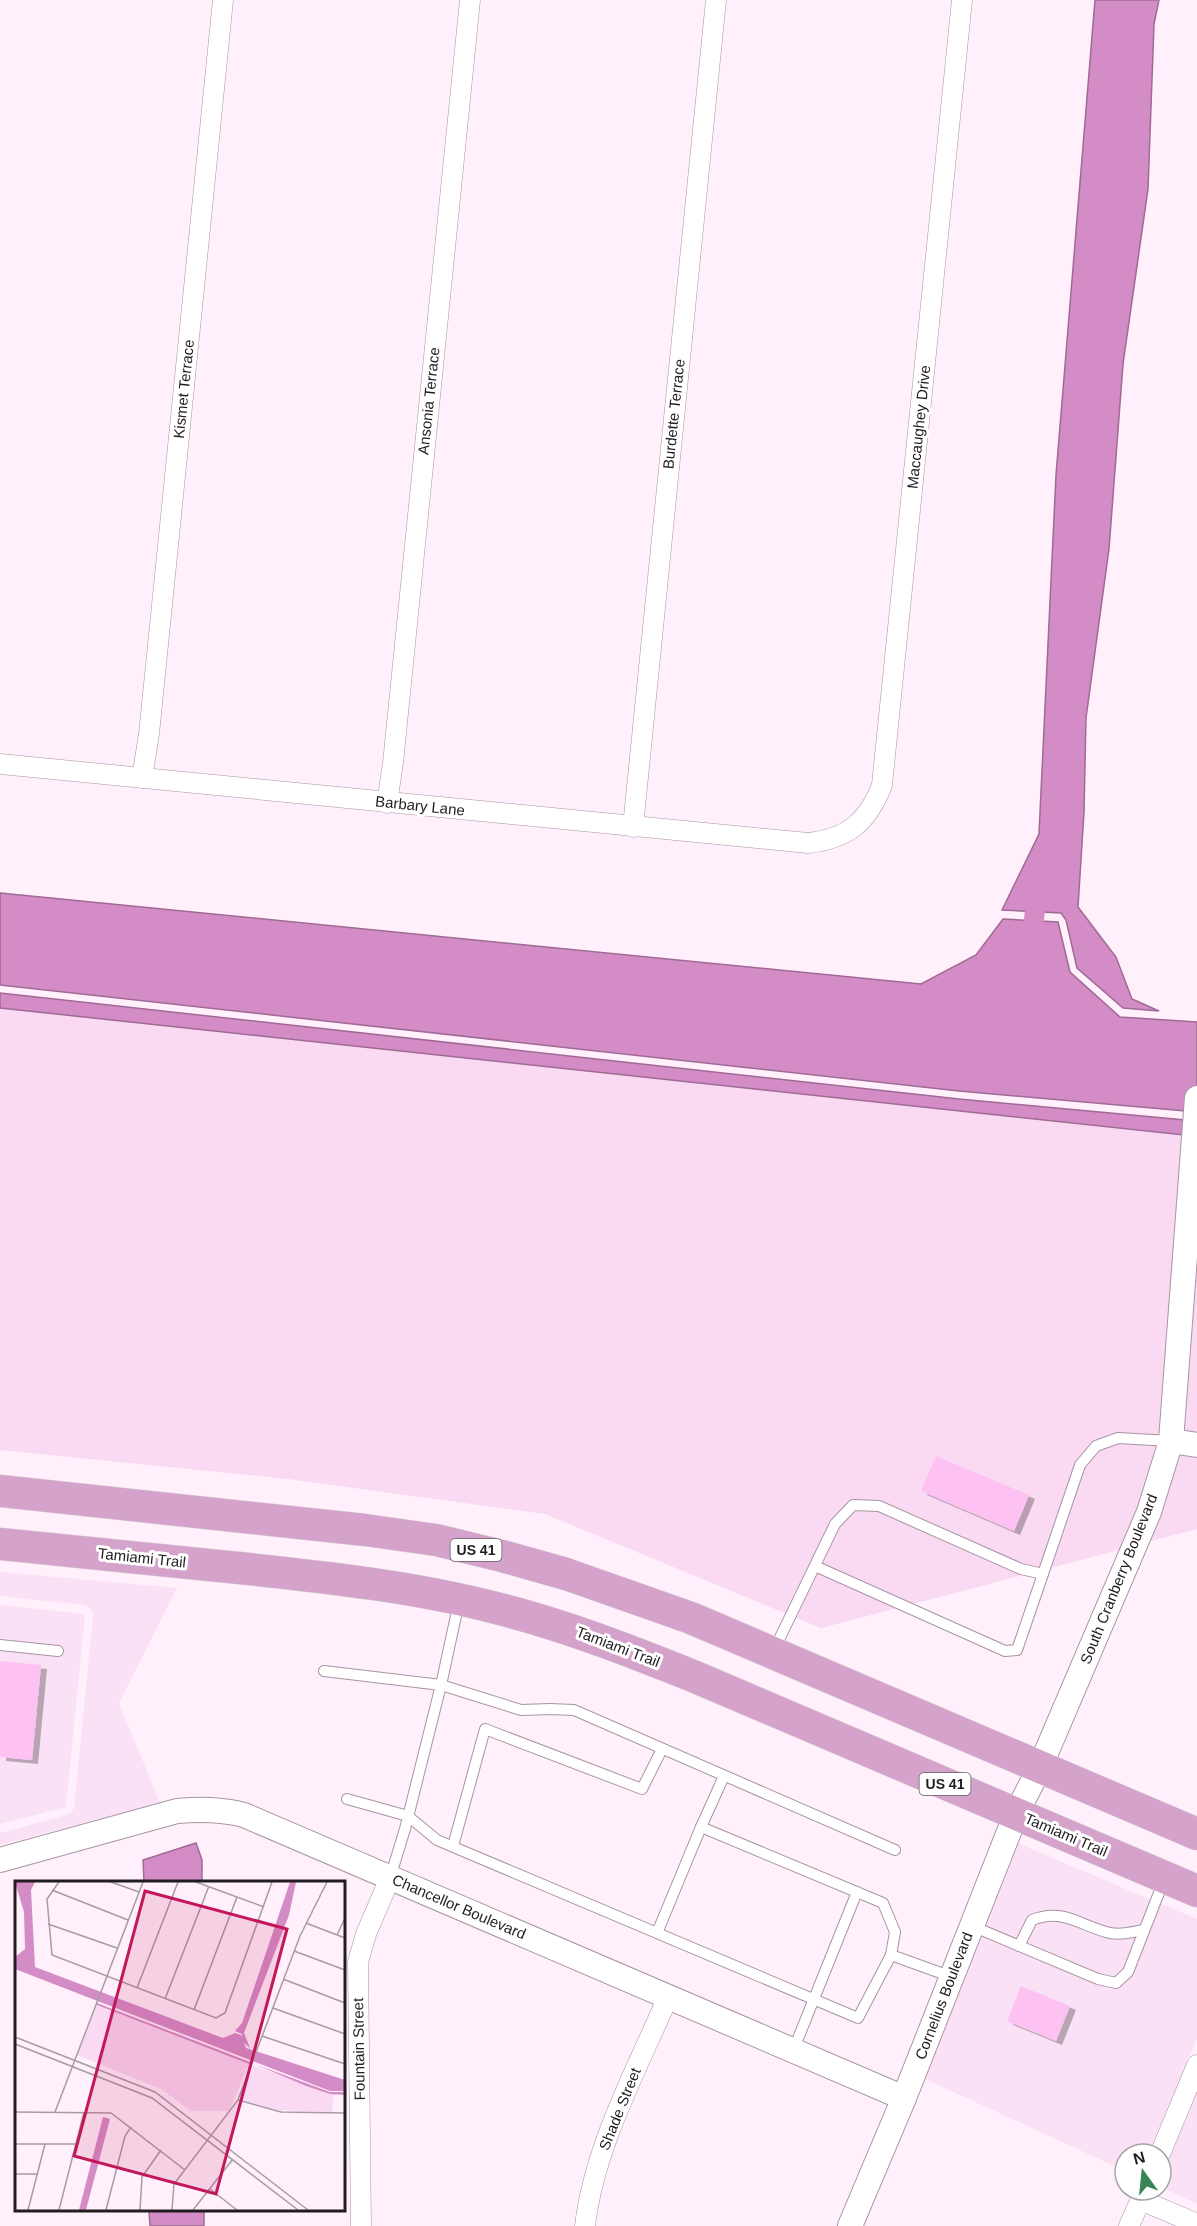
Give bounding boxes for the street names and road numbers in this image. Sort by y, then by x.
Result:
street label: Kismet Terrace [170,338,197,439]
street label: Ansonia Terrace [414,346,443,456]
street label: Burdette Terrace [659,358,688,470]
street label: Maccaughey Drive [904,364,933,490]
street label: Barbary Lane [374,792,466,819]
street label: South Cranberry Boulevard [1077,1491,1160,1666]
road number: US 41 [450,1539,502,1561]
street label: Tamiami Trail [97,1544,187,1571]
street label: Tamiami Trail [574,1623,662,1670]
road number: US 41 [920,1773,970,1795]
street label: Tamiami Trail [1022,1809,1110,1860]
street label: Chancellor Boulevard [390,1871,529,1942]
street label: Cornelius Boulevard [911,1930,976,2062]
street label: Fountain Street [349,1997,368,2100]
street label: Shade Street [595,2064,644,2153]

